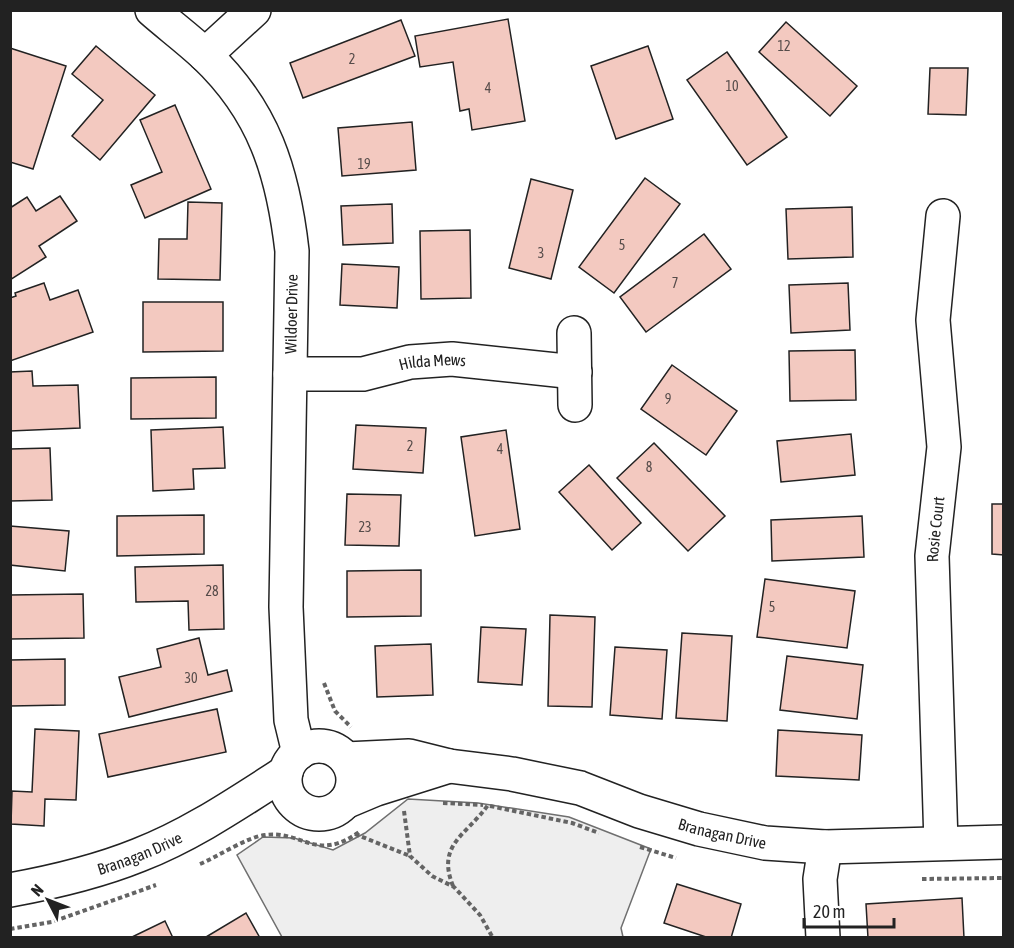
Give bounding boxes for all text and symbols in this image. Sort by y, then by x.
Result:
house number: 12 [777,38,791,54]
house number: 2 [349,51,355,67]
house number: 10 [725,78,739,94]
house number: 4 [485,80,492,96]
house number: 19 [357,156,371,172]
house number: 5 [619,237,625,253]
house number: 3 [538,245,544,261]
street label: Wildoer Drive [281,274,301,354]
house number: 7 [672,275,678,291]
street label: Hilda Mews [397,350,467,373]
house number: 9 [665,391,671,407]
house number: 2 [407,438,413,454]
house number: 4 [497,441,504,457]
house number: 8 [646,459,653,475]
street label: Rosie Court [923,495,948,562]
house number: 23 [358,519,372,535]
house number: 28 [205,583,219,599]
house number: 5 [769,599,775,615]
house number: 30 [184,670,198,686]
street label: Branagan Drive [676,814,768,852]
street label: Branagan Drive [95,828,185,878]
north arrow [18,870,78,930]
text: N [27,880,47,899]
scale bar [804,891,894,929]
text: 20 m [813,901,845,922]

